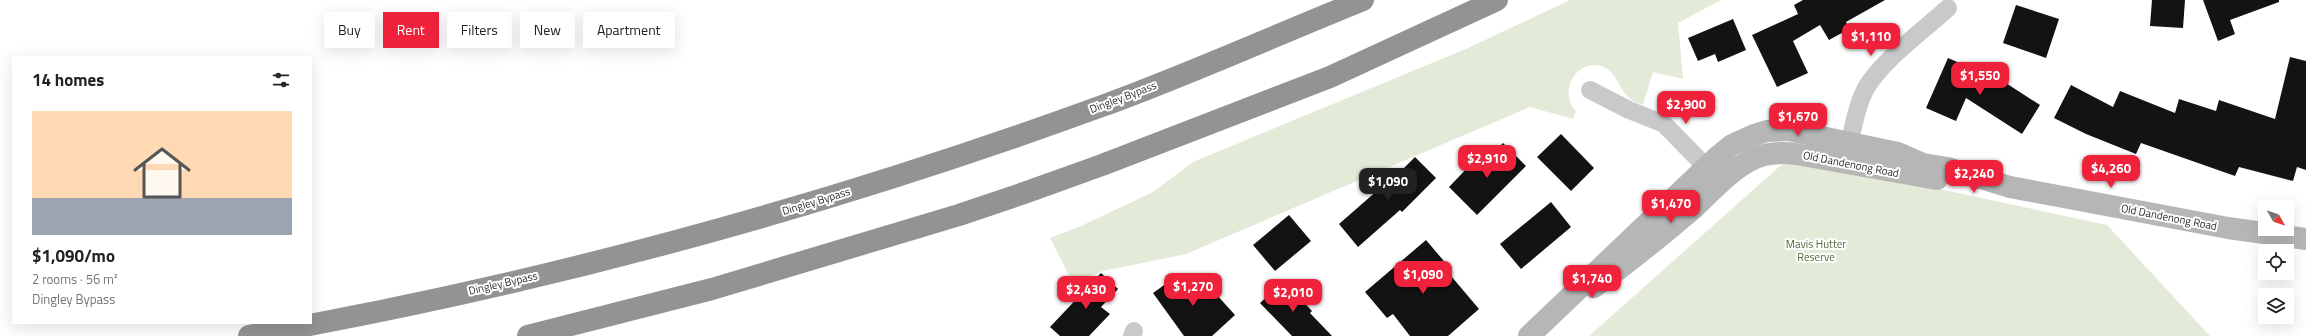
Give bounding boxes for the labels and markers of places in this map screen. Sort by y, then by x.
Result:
pin: $1,110 [1838,23,1904,57]
pin: $1,550 [1947,62,2013,96]
pin: $2,900 [1653,91,1719,125]
pin: $1,670 [1765,103,1831,137]
pin: $2,910 [1454,145,1520,179]
pin: $4,260 [2078,155,2144,189]
pin: $2,240 [1941,160,2007,194]
pin: $1,090 [1355,168,1421,202]
pin: $1,470 [1638,190,1704,224]
pin: $1,090 [1390,261,1456,295]
pin: $1,740 [1559,265,1625,299]
pin: $1,270 [1160,273,1226,307]
pin: $2,430 [1053,276,1119,310]
pin: $2,010 [1260,279,1326,313]

